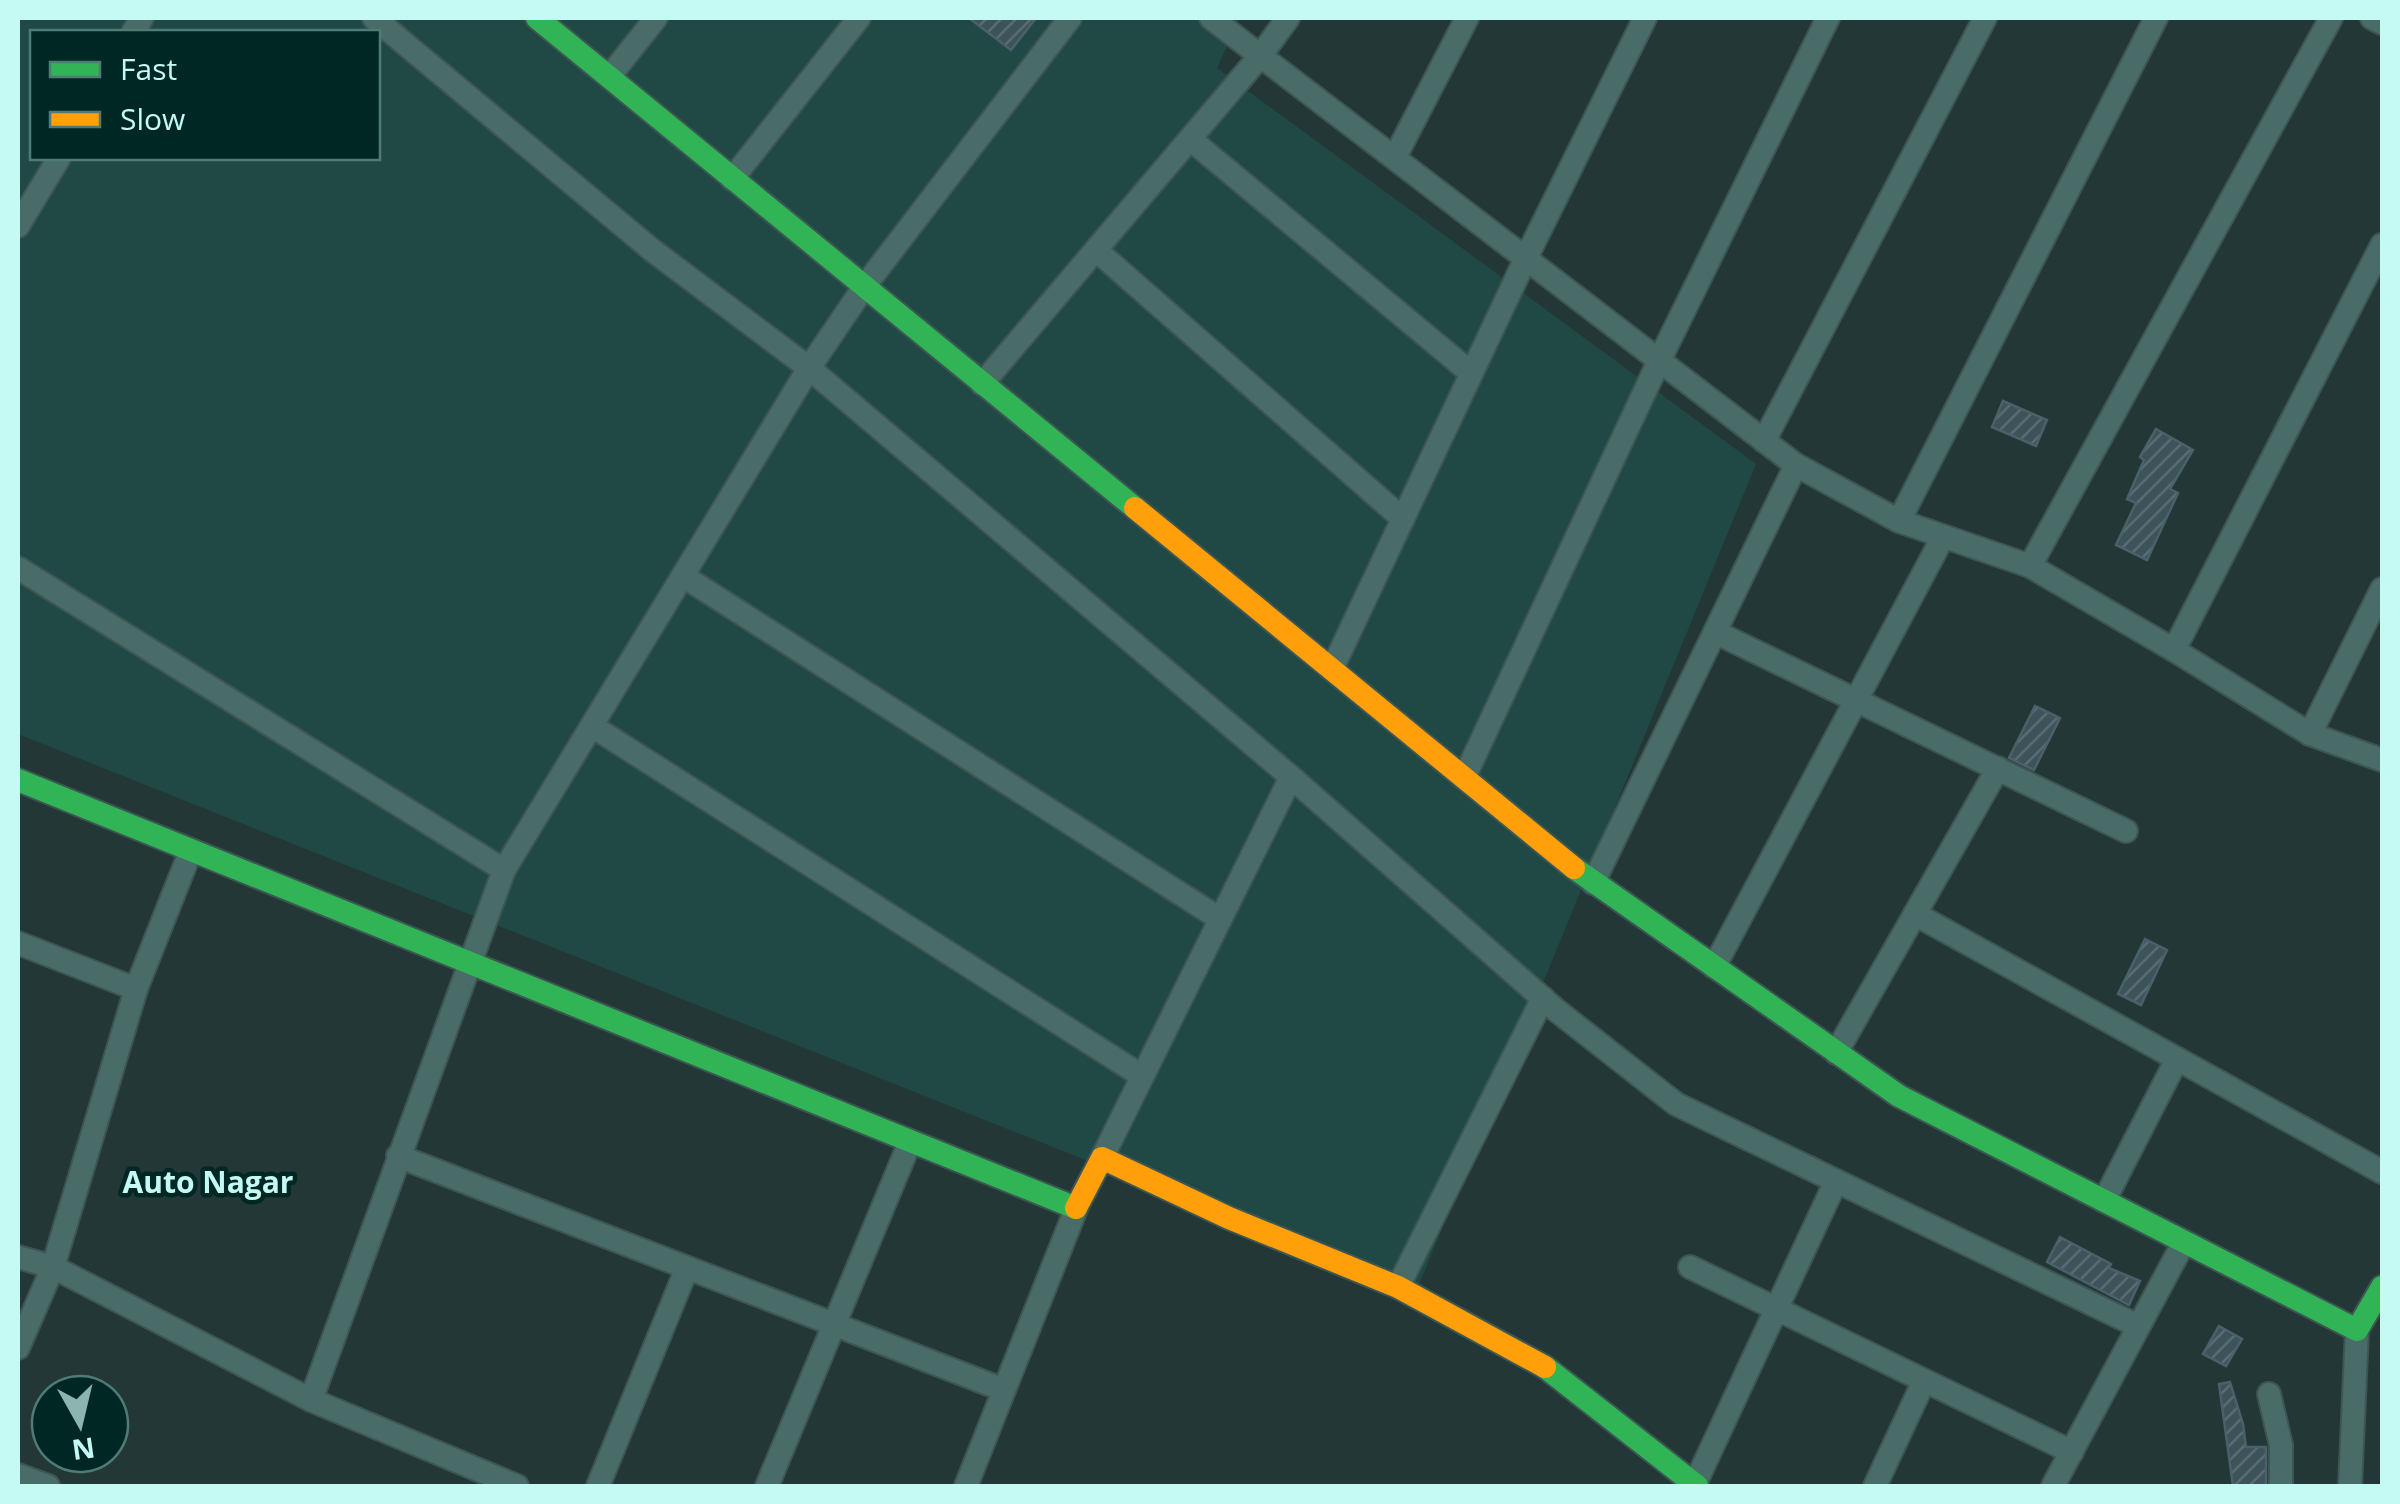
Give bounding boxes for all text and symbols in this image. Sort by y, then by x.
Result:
legend [30,30,380,160]
text: Fast [120,48,177,89]
text: Slow [120,98,185,139]
district label: Auto Nagar [122,1161,294,1202]
north arrow [30,1374,130,1474]
text: N [70,1429,98,1470]

